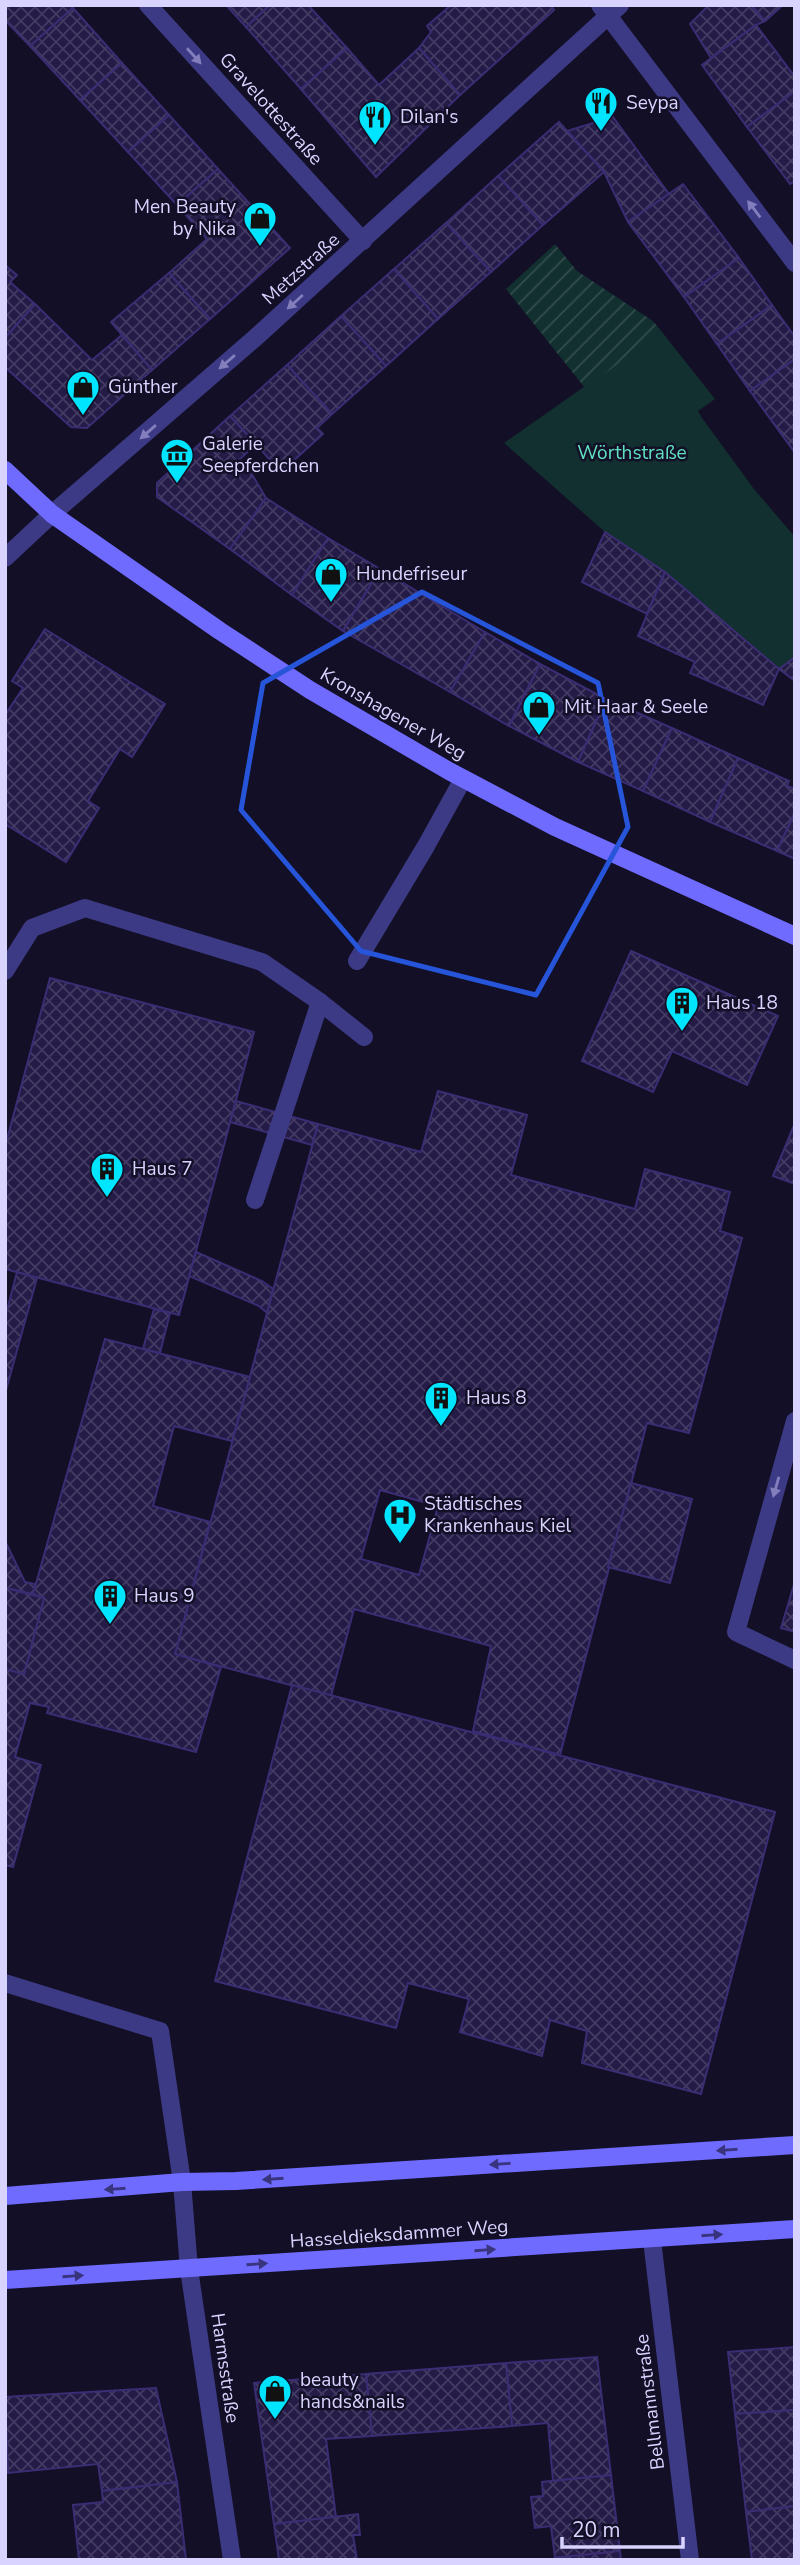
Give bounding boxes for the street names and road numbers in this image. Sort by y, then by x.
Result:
street label: Gravelottestraße [213,47,329,171]
street label: Metzstraße [257,227,345,311]
street label: Kronshagener Weg [315,662,471,766]
street label: Hasseldieksdammer Weg [289,2213,509,2255]
street label: Harmsstraße [204,2311,246,2425]
street label: Bellmannstraße [629,2333,671,2471]

